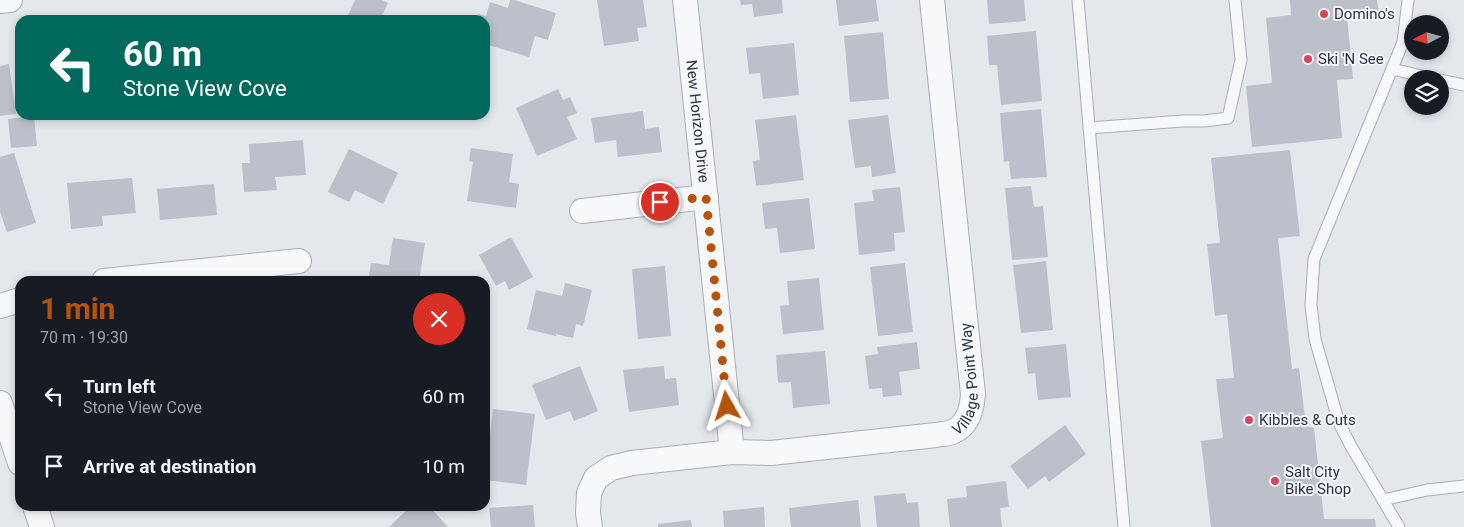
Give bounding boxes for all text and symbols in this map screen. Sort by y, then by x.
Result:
place label: Domino's [1334,5,1395,23]
marker: Domino's [1318,8,1330,20]
north arrow [1404,15,1449,60]
map controls [1404,15,1449,115]
text: 60 m [123,34,202,75]
icon: left [40,35,105,100]
place label: Ski 'N See [1318,50,1384,68]
marker: Ski 'N See [1302,53,1314,65]
street label: New Horizon Drive [682,59,713,184]
button: layers [1404,70,1449,115]
text: Stone View Cove [123,76,287,101]
pin [639,181,681,223]
icon: arrive [646,188,674,216]
text: 1 min [40,291,115,326]
button: close [413,293,465,345]
street label: Village Point Way [949,322,982,439]
text: 70 m · 19:30 [40,328,128,347]
text: Turn left [83,375,156,398]
position arrow [700,379,752,431]
icon: left [40,382,68,410]
text: 60 m [422,385,465,408]
text: Stone View Cove [83,398,202,417]
place label: Kibbles & Cuts [1259,411,1356,429]
marker: Kibbles & Cuts [1243,414,1255,426]
icon: arrive [40,452,68,480]
text: Arrive at destination [83,455,256,478]
text: 10 m [422,455,465,478]
place label: Salt City Bike Shop [1285,463,1351,498]
marker: Salt City Bike Shop [1269,475,1281,487]

